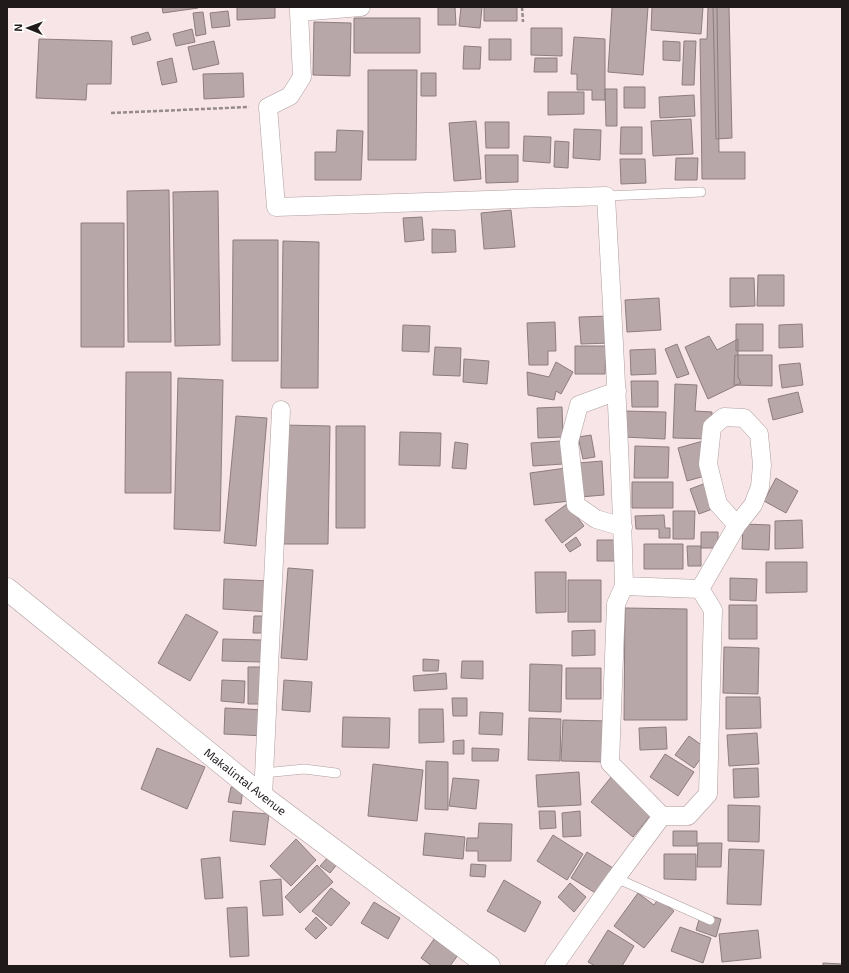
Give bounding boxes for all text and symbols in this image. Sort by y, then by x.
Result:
north arrow [8,8,48,48]
text: N [11,24,24,32]
street label: Makalintal Avenue [202,745,289,818]

